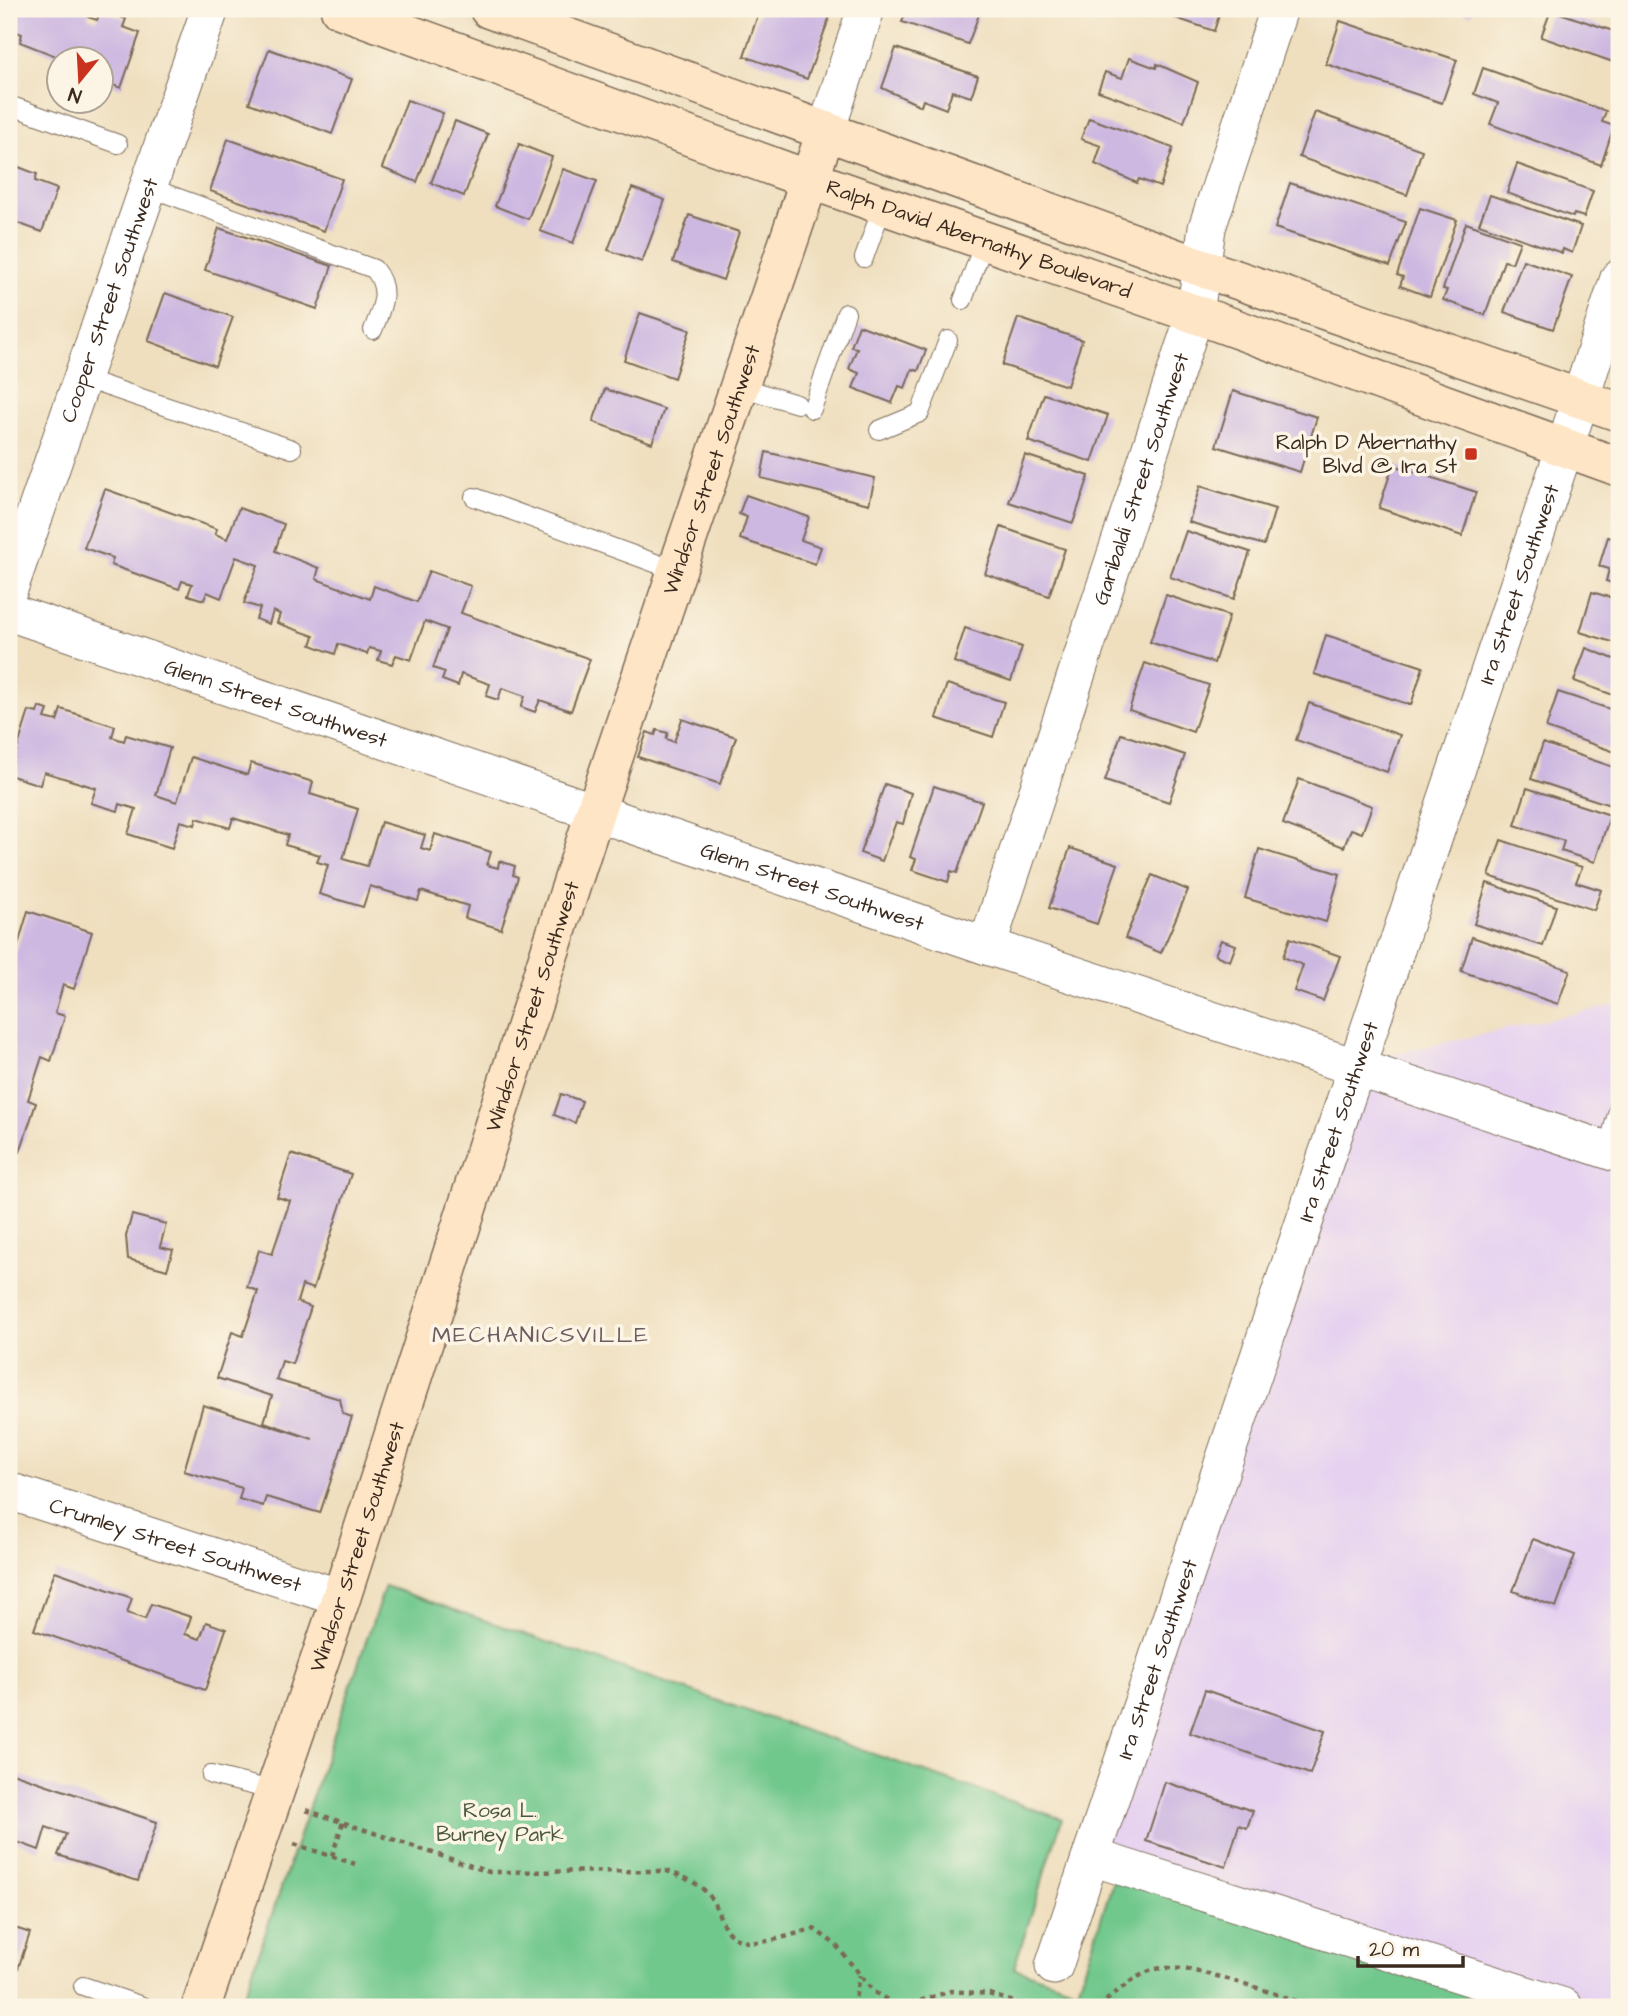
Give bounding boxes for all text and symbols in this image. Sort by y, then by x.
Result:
north arrow [46,46,116,116]
text: N [65,80,85,109]
street label: Ralph David Abernathy Boulevard [822,172,1136,305]
street label: Cooper Street Southwest [53,173,165,426]
street label: Windsor Street Southwest [655,340,767,598]
street label: Garibaldi Street Southwest [1086,348,1196,608]
place label: Ralph D Abernathy Blvd @ Ira St [1276,428,1458,481]
marker: Ralph D Abernathy Blvd @ Ira St [1463,446,1479,462]
street label: Ira Street Southwest [1472,480,1566,688]
street label: Glenn Street Southwest [160,652,392,755]
street label: Glenn Street Southwest [697,835,928,938]
street label: Windsor Street Southwest [478,877,586,1136]
street label: Ira Street Southwest [1291,1017,1385,1225]
district label: MECHANICSVILLE [432,1319,650,1351]
street label: Windsor Street Southwest [302,1417,412,1676]
street label: Crumley Street Southwest [46,1490,306,1599]
street label: Ira Street Southwest [1110,1555,1205,1763]
park label: Rosa L. Burney Park [436,1796,564,1851]
scale bar [1358,1925,1464,1969]
text: 20 m [1369,1935,1420,1964]

